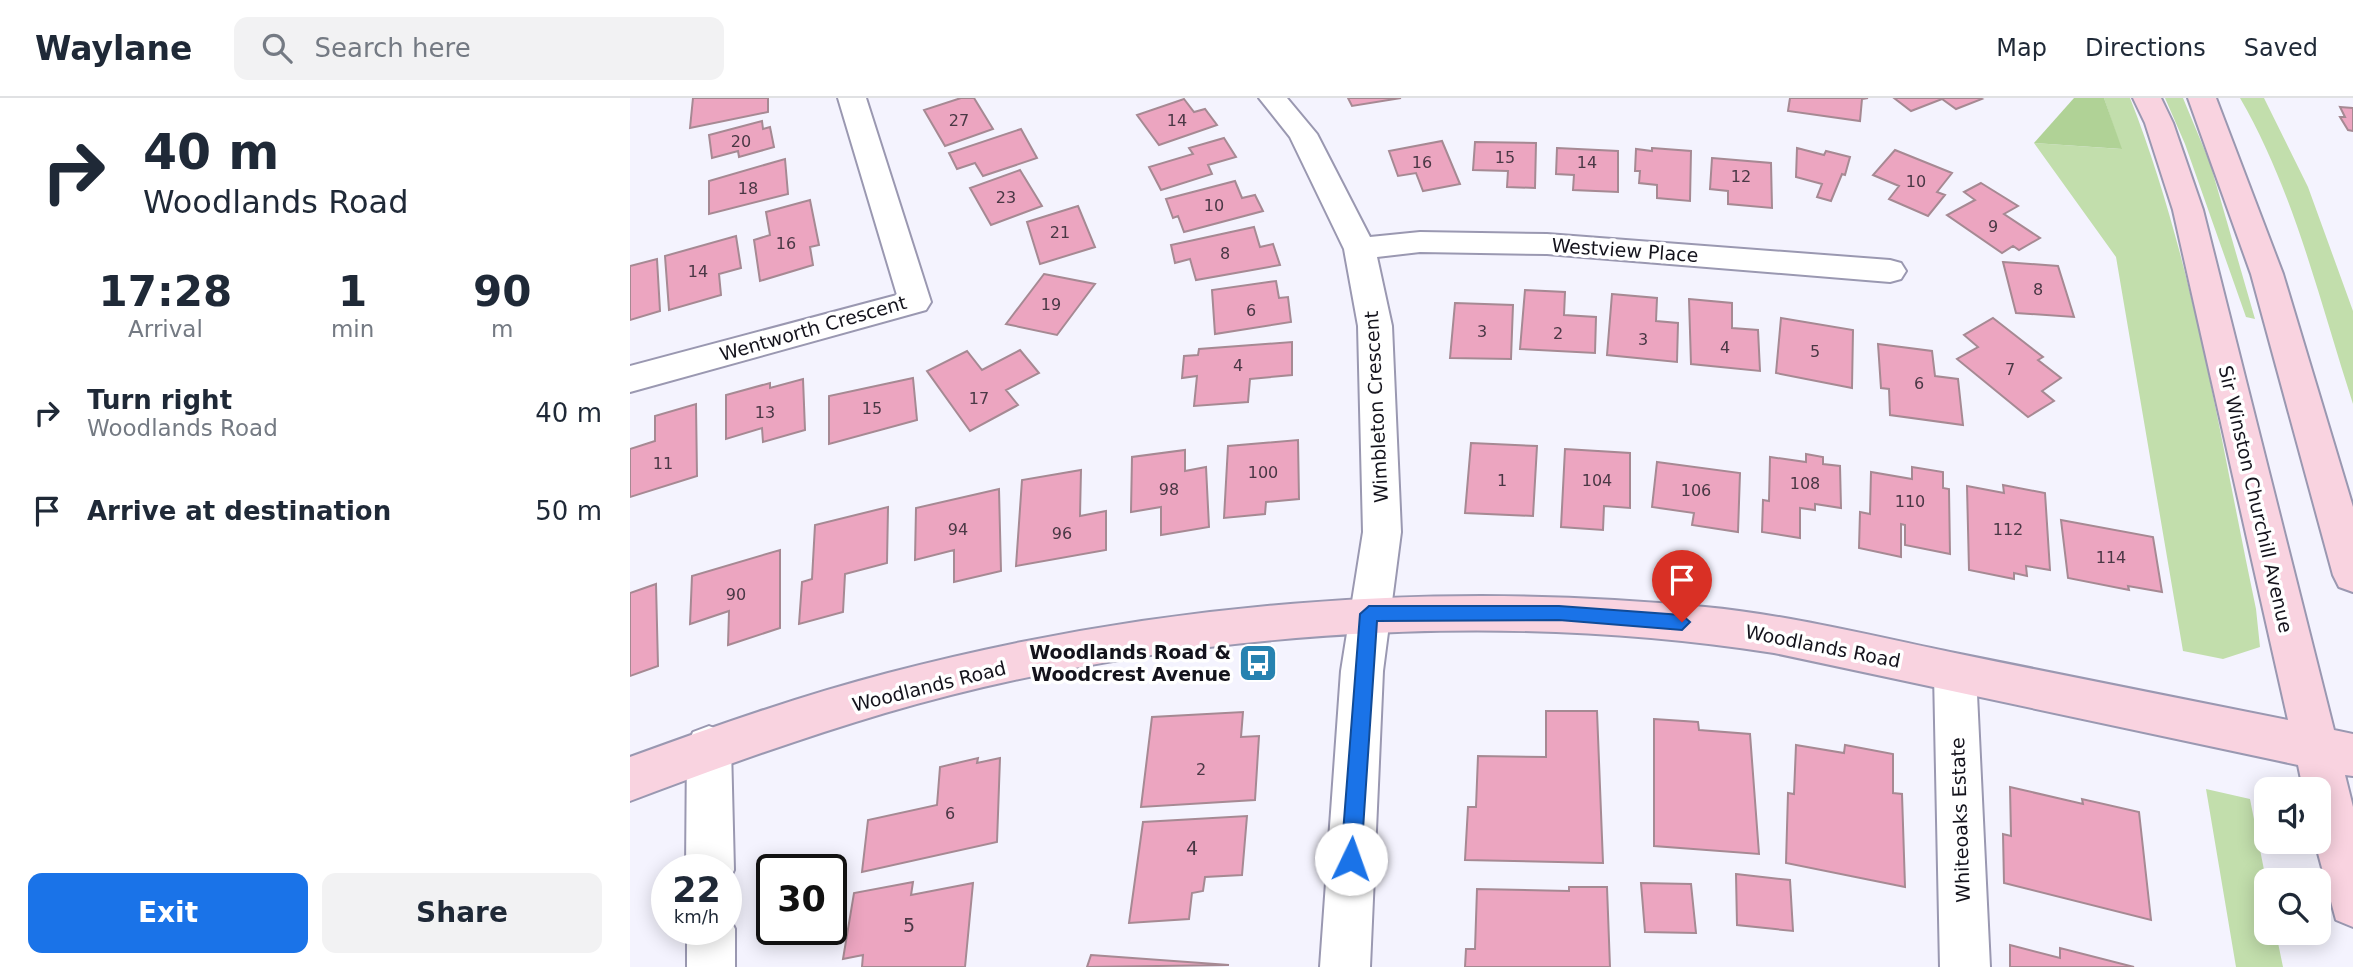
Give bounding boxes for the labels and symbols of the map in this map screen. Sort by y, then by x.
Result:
house number: 27 [949,111,969,130]
house number: 14 [1167,111,1187,130]
house number: 20 [731,132,751,151]
house number: 15 [1495,148,1515,167]
house number: 16 [1412,153,1432,172]
house number: 14 [1577,153,1597,172]
house number: 12 [1731,167,1751,186]
house number: 10 [1906,172,1926,191]
house number: 18 [738,179,758,198]
house number: 23 [996,188,1016,207]
house number: 10 [1204,196,1224,215]
house number: 9 [1988,217,1998,236]
house number: 21 [1050,223,1070,242]
house number: 16 [776,234,796,253]
street label: Westview Place [1551,234,1699,266]
house number: 8 [1220,244,1230,263]
house number: 14 [688,262,708,281]
house number: 8 [2033,280,2043,299]
street label: Wentworth Crescent [717,291,909,365]
house number: 19 [1041,295,1061,314]
house number: 6 [1246,301,1256,320]
street label: Wimbleton Crescent [1360,310,1392,504]
house number: 3 [1477,322,1487,341]
house number: 2 [1553,324,1563,343]
house number: 3 [1638,330,1648,349]
house number: 4 [1720,338,1730,357]
house number: 5 [1810,342,1820,361]
house number: 4 [1233,356,1243,375]
house number: 7 [2005,360,2015,379]
street label: Sir Winston Churchill Avenue [2215,363,2297,635]
house number: 6 [1914,374,1924,393]
house number: 17 [969,389,989,408]
house number: 15 [862,399,882,418]
house number: 13 [755,403,775,422]
house number: 11 [653,454,673,473]
house number: 100 [1248,463,1278,482]
house number: 1 [1497,471,1507,490]
house number: 104 [1582,471,1612,490]
house number: 108 [1790,474,1820,493]
house number: 98 [1159,480,1179,499]
house number: 106 [1681,481,1711,500]
house number: 110 [1895,492,1925,511]
house number: 94 [948,520,968,539]
house number: 112 [1993,520,2023,539]
house number: 96 [1052,524,1072,543]
house number: 114 [2096,548,2126,567]
pin [1652,550,1712,622]
house number: 90 [726,585,746,604]
street label: Woodlands Road [1744,620,1902,672]
place label: Woodlands Road & Woodcrest Avenue [1029,641,1231,685]
bus stop icon: Woodlands Road & Woodcrest Avenue [1237,642,1279,684]
street label: Woodlands Road [850,656,1008,716]
street label: Whiteoaks Estate [1946,737,1974,903]
house number: 2 [1196,760,1206,779]
house number: 6 [945,804,955,823]
position arrow [1314,822,1388,896]
house number: 4 [1186,837,1198,859]
speed limit sign: 30 [756,854,847,945]
house number: 5 [903,914,915,936]

